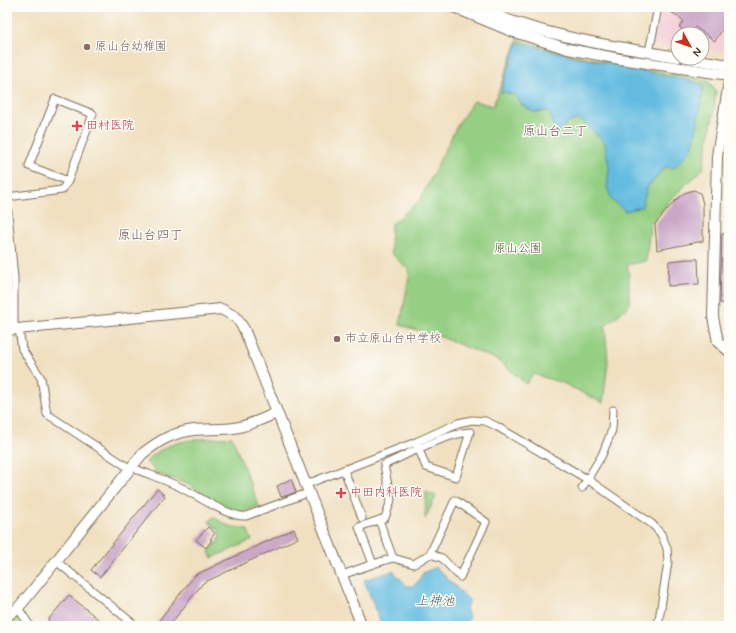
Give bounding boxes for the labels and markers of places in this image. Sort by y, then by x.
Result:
place label: 原山台幼稚園 [95,39,167,55]
marker: 原山台幼稚園 [82,42,92,52]
place label: 田村医院 [86,118,134,134]
marker: 田村医院 [71,120,83,132]
place label: 市立原山台中学校 [345,331,441,347]
marker: 市立原山台中学校 [332,334,342,344]
place label: 中田内科医院 [350,485,422,501]
marker: 中田内科医院 [335,487,347,499]

